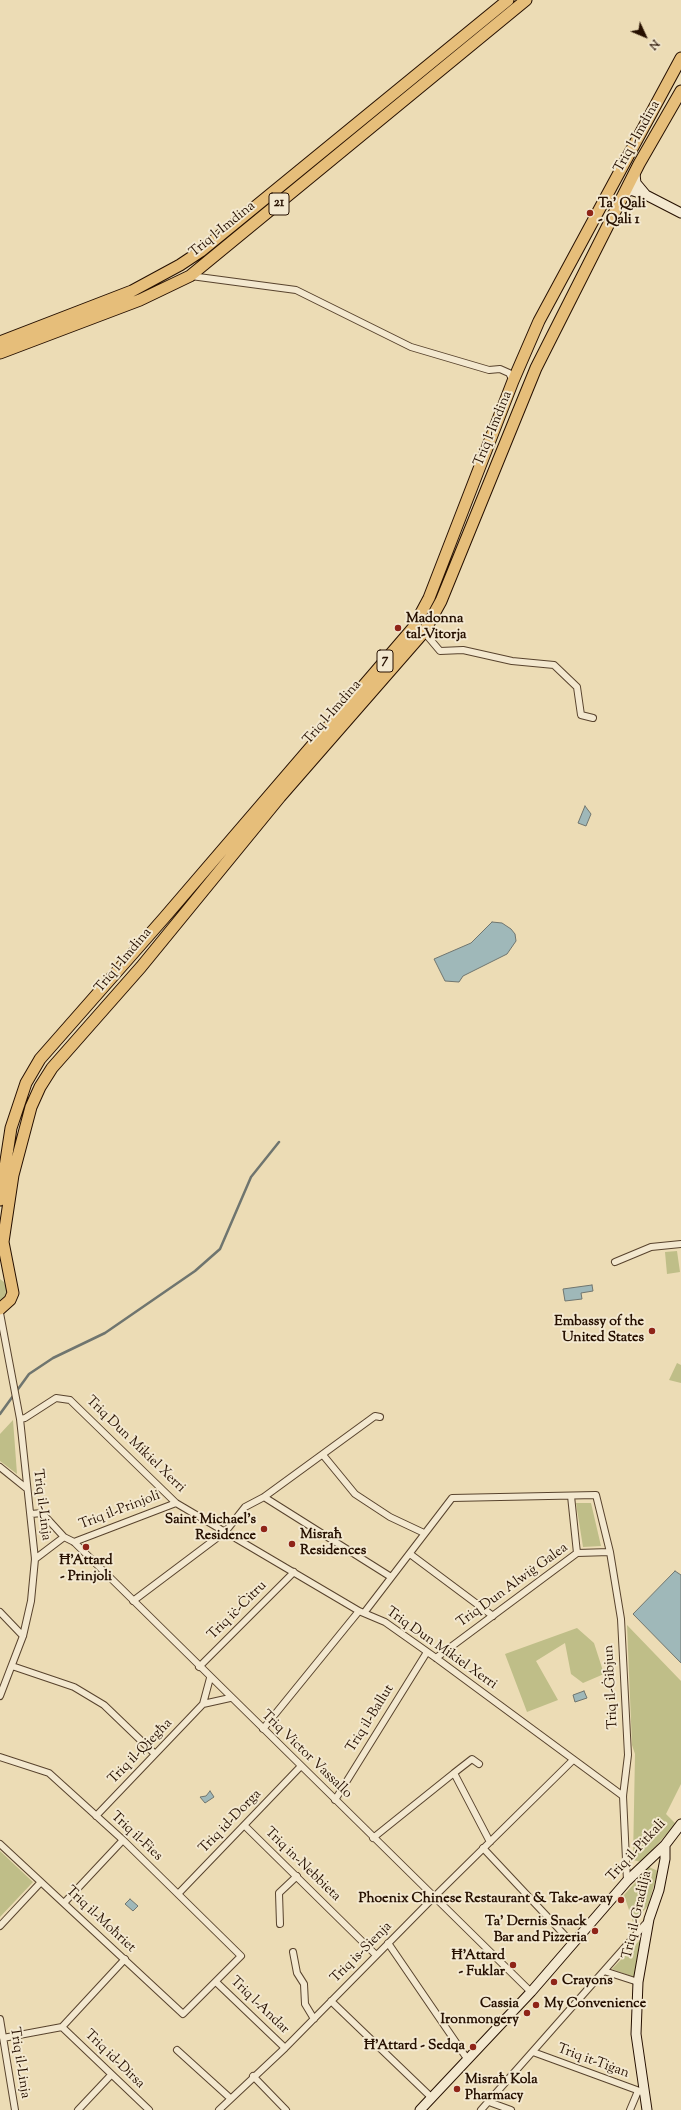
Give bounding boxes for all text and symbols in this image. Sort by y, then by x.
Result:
north arrow [625,16,665,56]
text: N [645,36,662,53]
street label: Triq l-Imdina [611,98,665,176]
road number: 21 [269,193,289,215]
place label: Ta' Qali - Qali 1 [598,197,646,230]
street label: Triq l-Imdina [187,198,259,262]
marker: Ta' Qali - Qali 1 [585,208,595,218]
street label: Triq l-Imdina [471,389,517,469]
place label: Madonna tal-Vitorja [406,612,467,644]
marker: Madonna tal-Vitorja [393,623,403,633]
road number: 7 [377,650,393,672]
street label: Triq l-Imdina [301,677,365,749]
street label: Triq l-Imdina [92,925,156,997]
place label: Embassy of the United States [554,1315,644,1348]
marker: Embassy of the United States [647,1326,657,1336]
street label: Triq Dun Mikiel Xerri [82,1393,188,1497]
street label: Triq il-Linja [28,1468,54,1542]
street label: Triq il-Prinjoli [77,1488,163,1534]
place label: Saint Michael's Residence [165,1513,256,1546]
marker: Saint Michael's Residence [259,1524,269,1534]
place label: Misraħ Residences [300,1528,366,1560]
marker: Misraħ Residences [287,1539,297,1549]
street label: Triq Dun Alwiġ Galea [454,1540,572,1632]
marker: Ħ'Attard - Prinjoli [81,1542,91,1552]
place label: Ħ'Attard - Prinjoli [59,1554,113,1586]
street label: Triq iċ-Ċitru [205,1578,271,1644]
street label: Triq Dun Mikiel Xerri [382,1604,500,1694]
street label: Triq il-Ġibjun [601,1645,623,1729]
street label: Triq il-Ballut [344,1682,398,1756]
street label: Triq Victor Vassallo [257,1707,355,1803]
street label: Triq il-Qiegħa [106,1716,176,1788]
street label: Triq id-Dorga [196,1787,266,1857]
street label: Triq il-Fies [107,1809,165,1865]
street label: Triq il-Pitkali [604,1816,670,1886]
street label: Triq in-Nebbieta [260,1824,344,1906]
street label: Triq il-Gradilja [620,1869,656,1961]
street label: Triq il-Moħriet [62,1883,138,1957]
place label: Phoenix Chinese Restaurant & Take-away [358,1892,613,1908]
marker: Phoenix Chinese Restaurant & Take-away [616,1895,626,1905]
place label: Ta' Dernis Snack Bar and Pizzeria [485,1915,587,1948]
street label: Triq is-Sienja [328,1919,396,1987]
marker: Ta' Dernis Snack Bar and Pizzeria [590,1926,600,1936]
place label: Ħ'Attard - Fuklar [452,1949,505,1982]
marker: Ħ'Attard - Fuklar [508,1960,518,1970]
street label: Triq l-Andar [226,1974,292,2038]
place label: Crayons [562,1974,613,1990]
marker: Crayons [549,1977,559,1987]
place label: Cassia Ironmongery [440,1997,519,2030]
place label: My Convenience [544,1997,646,2013]
marker: My Convenience [531,2000,541,2010]
marker: Cassia Ironmongery [522,2008,532,2018]
street label: Triq il-Linja [5,2026,33,2100]
street label: Triq id-Dirsa [80,2027,148,2093]
place label: Ħ'Attard - Sedqa [364,2039,465,2055]
street label: Triq it-Tiġan [555,2041,631,2083]
marker: Ħ'Attard - Sedqa [468,2042,478,2052]
place label: Misraħ Kola Pharmacy [465,2073,538,2106]
marker: Misraħ Kola Pharmacy [452,2084,462,2094]

